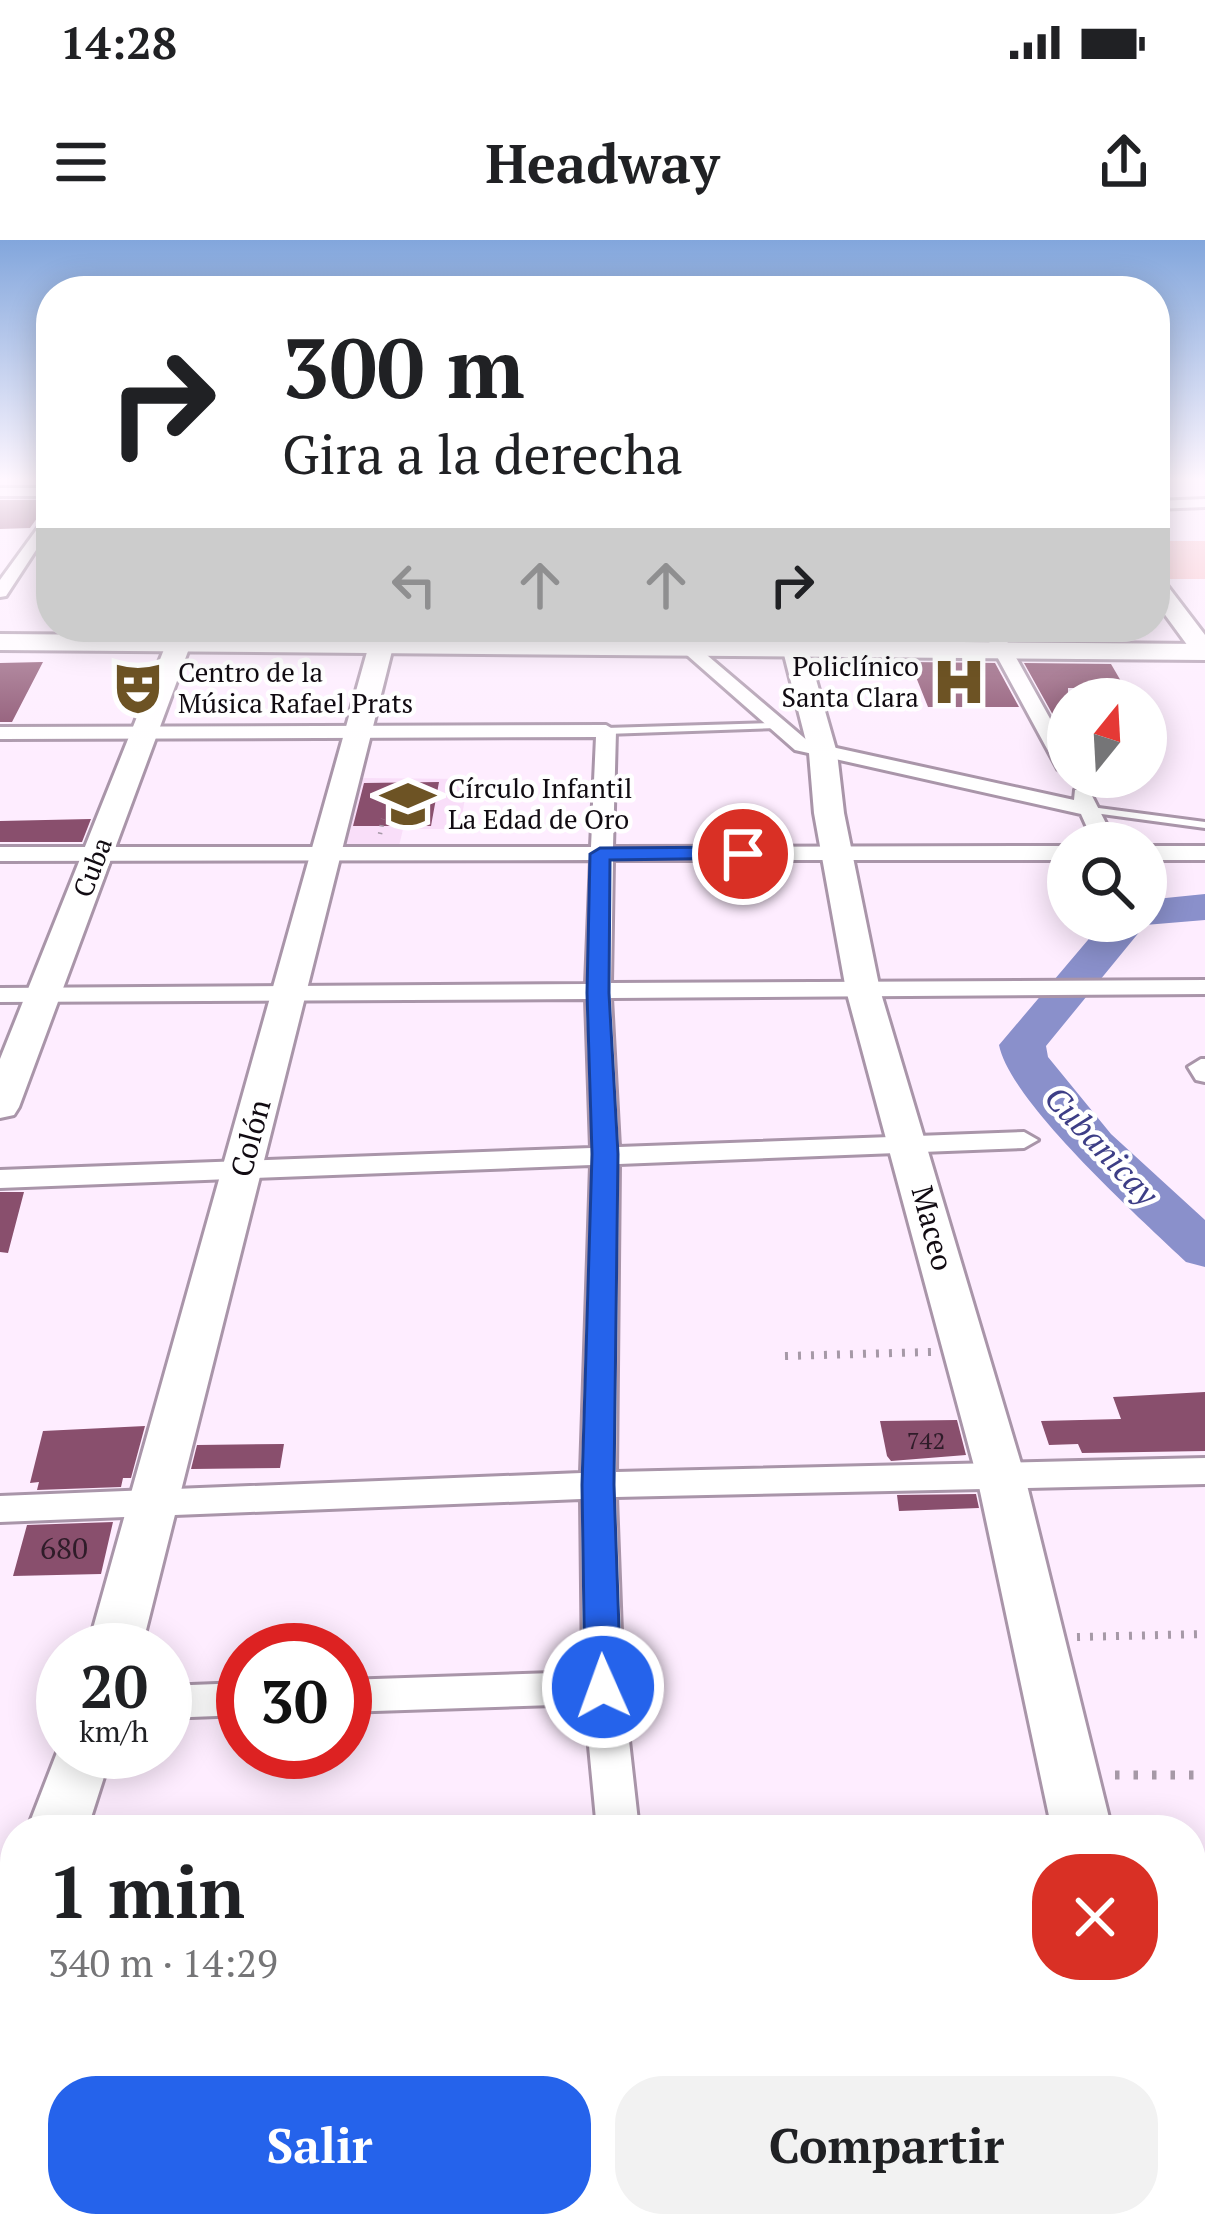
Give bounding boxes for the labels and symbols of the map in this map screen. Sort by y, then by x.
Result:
place label: Policlínico Santa Clara [781,648,919,715]
hospital icon: Policlínico Santa Clara [930,653,988,711]
place label: Centro de la Música Rafael Prats [178,654,413,721]
theatre icon: Centro de la Música Rafael Prats [109,659,167,717]
north arrow [1047,678,1167,798]
place label: Círculo Infantil La Edad de Oro [448,770,632,837]
school or university icon: Círculo Infantil La Edad de Oro [379,775,437,833]
pin [692,803,794,905]
street label: Cuba [64,832,120,902]
water label: Cubanicay [1036,1076,1169,1214]
street label: Colón [221,1095,280,1181]
street label: Maceo [903,1181,963,1275]
house number: 742 [907,1424,945,1456]
house number: 680 [40,1528,88,1568]
speed limit sign: 30 [216,1623,372,1779]
position arrow [540,1624,666,1750]

